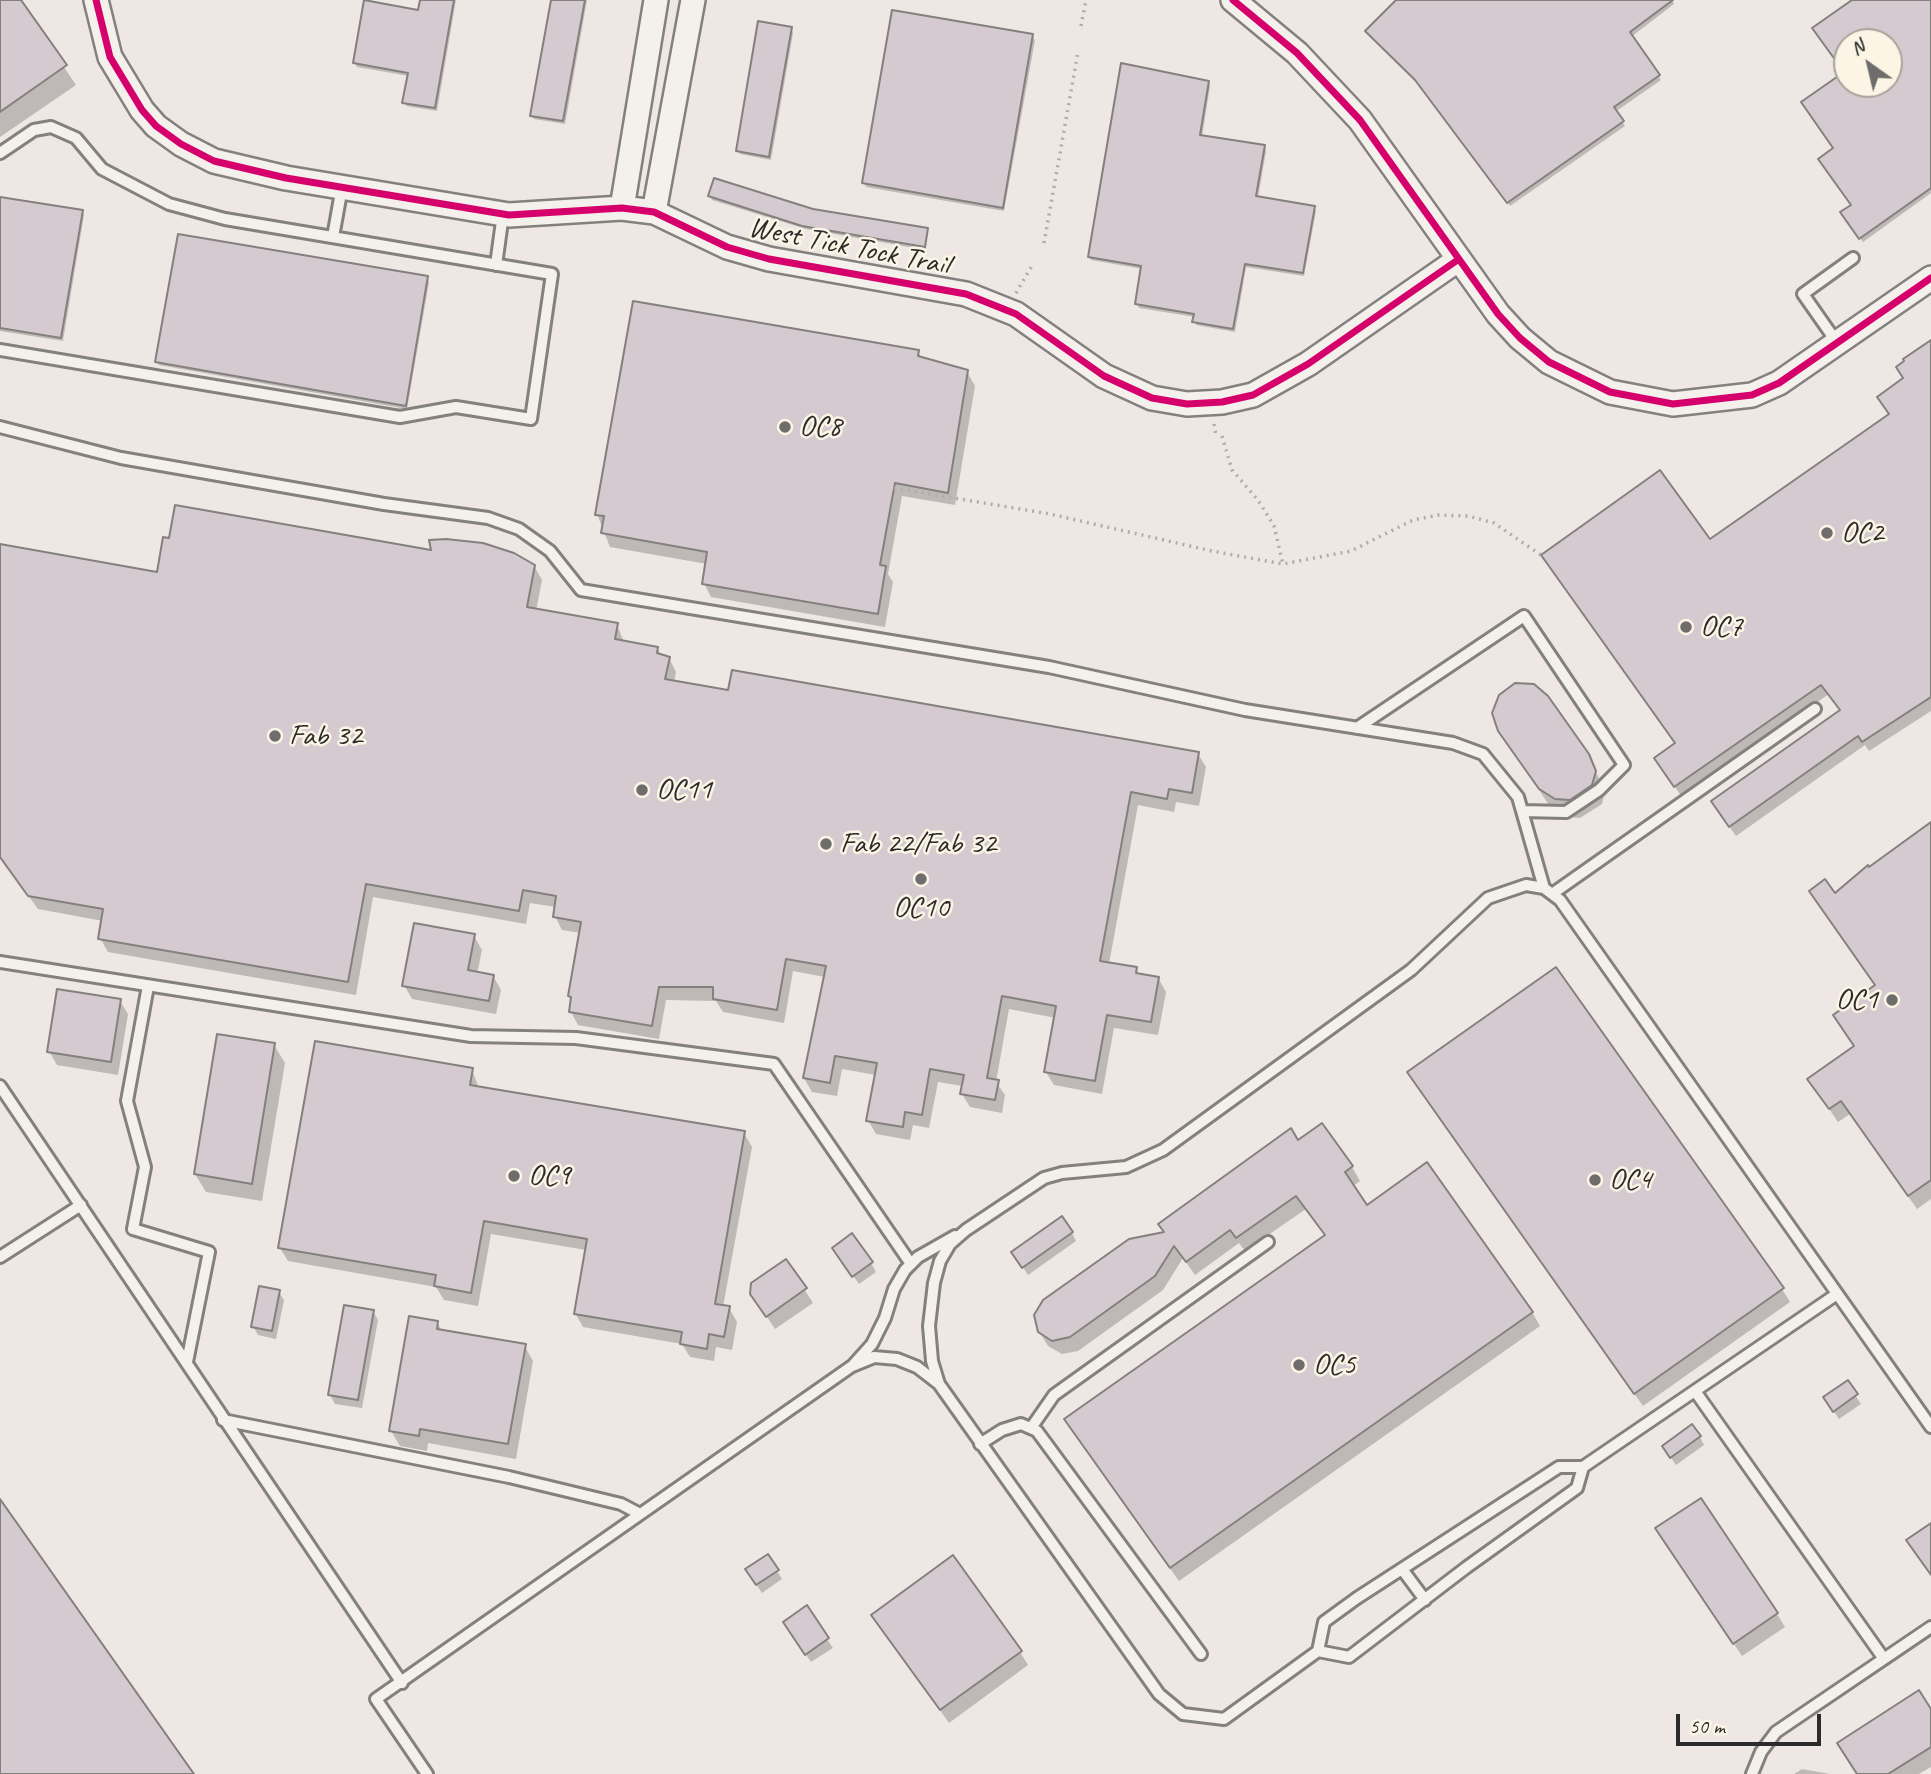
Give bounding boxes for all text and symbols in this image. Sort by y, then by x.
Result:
north arrow [1833,28,1903,98]
text: N [1846,34,1869,60]
street label: West Tick Tock Trail [746,210,952,284]
place label: OC8 [799,409,842,445]
marker: OC8 [777,419,793,435]
place label: OC2 [1841,515,1884,551]
marker: OC2 [1819,525,1835,541]
place label: OC7 [1700,609,1743,645]
marker: OC7 [1678,619,1694,635]
place label: Fab 32 [289,718,362,754]
marker: Fab 32 [267,728,283,744]
place label: OC11 [656,772,712,808]
marker: OC11 [634,782,650,798]
place label: Fab 22/Fab 32 [840,826,996,862]
marker: Fab 22/Fab 32 [818,836,834,852]
marker: OC10 [913,871,929,887]
place label: OC10 [893,890,949,926]
place label: OC1 [1835,982,1878,1018]
marker: OC1 [1884,992,1900,1008]
place label: OC9 [528,1158,571,1194]
place label: OC4 [1609,1162,1652,1198]
marker: OC9 [506,1168,522,1184]
marker: OC4 [1587,1172,1603,1188]
place label: OC5 [1313,1347,1356,1383]
marker: OC5 [1291,1357,1307,1373]
scale bar [1679,1700,1824,1744]
text: 50 m [1689,1713,1725,1739]

